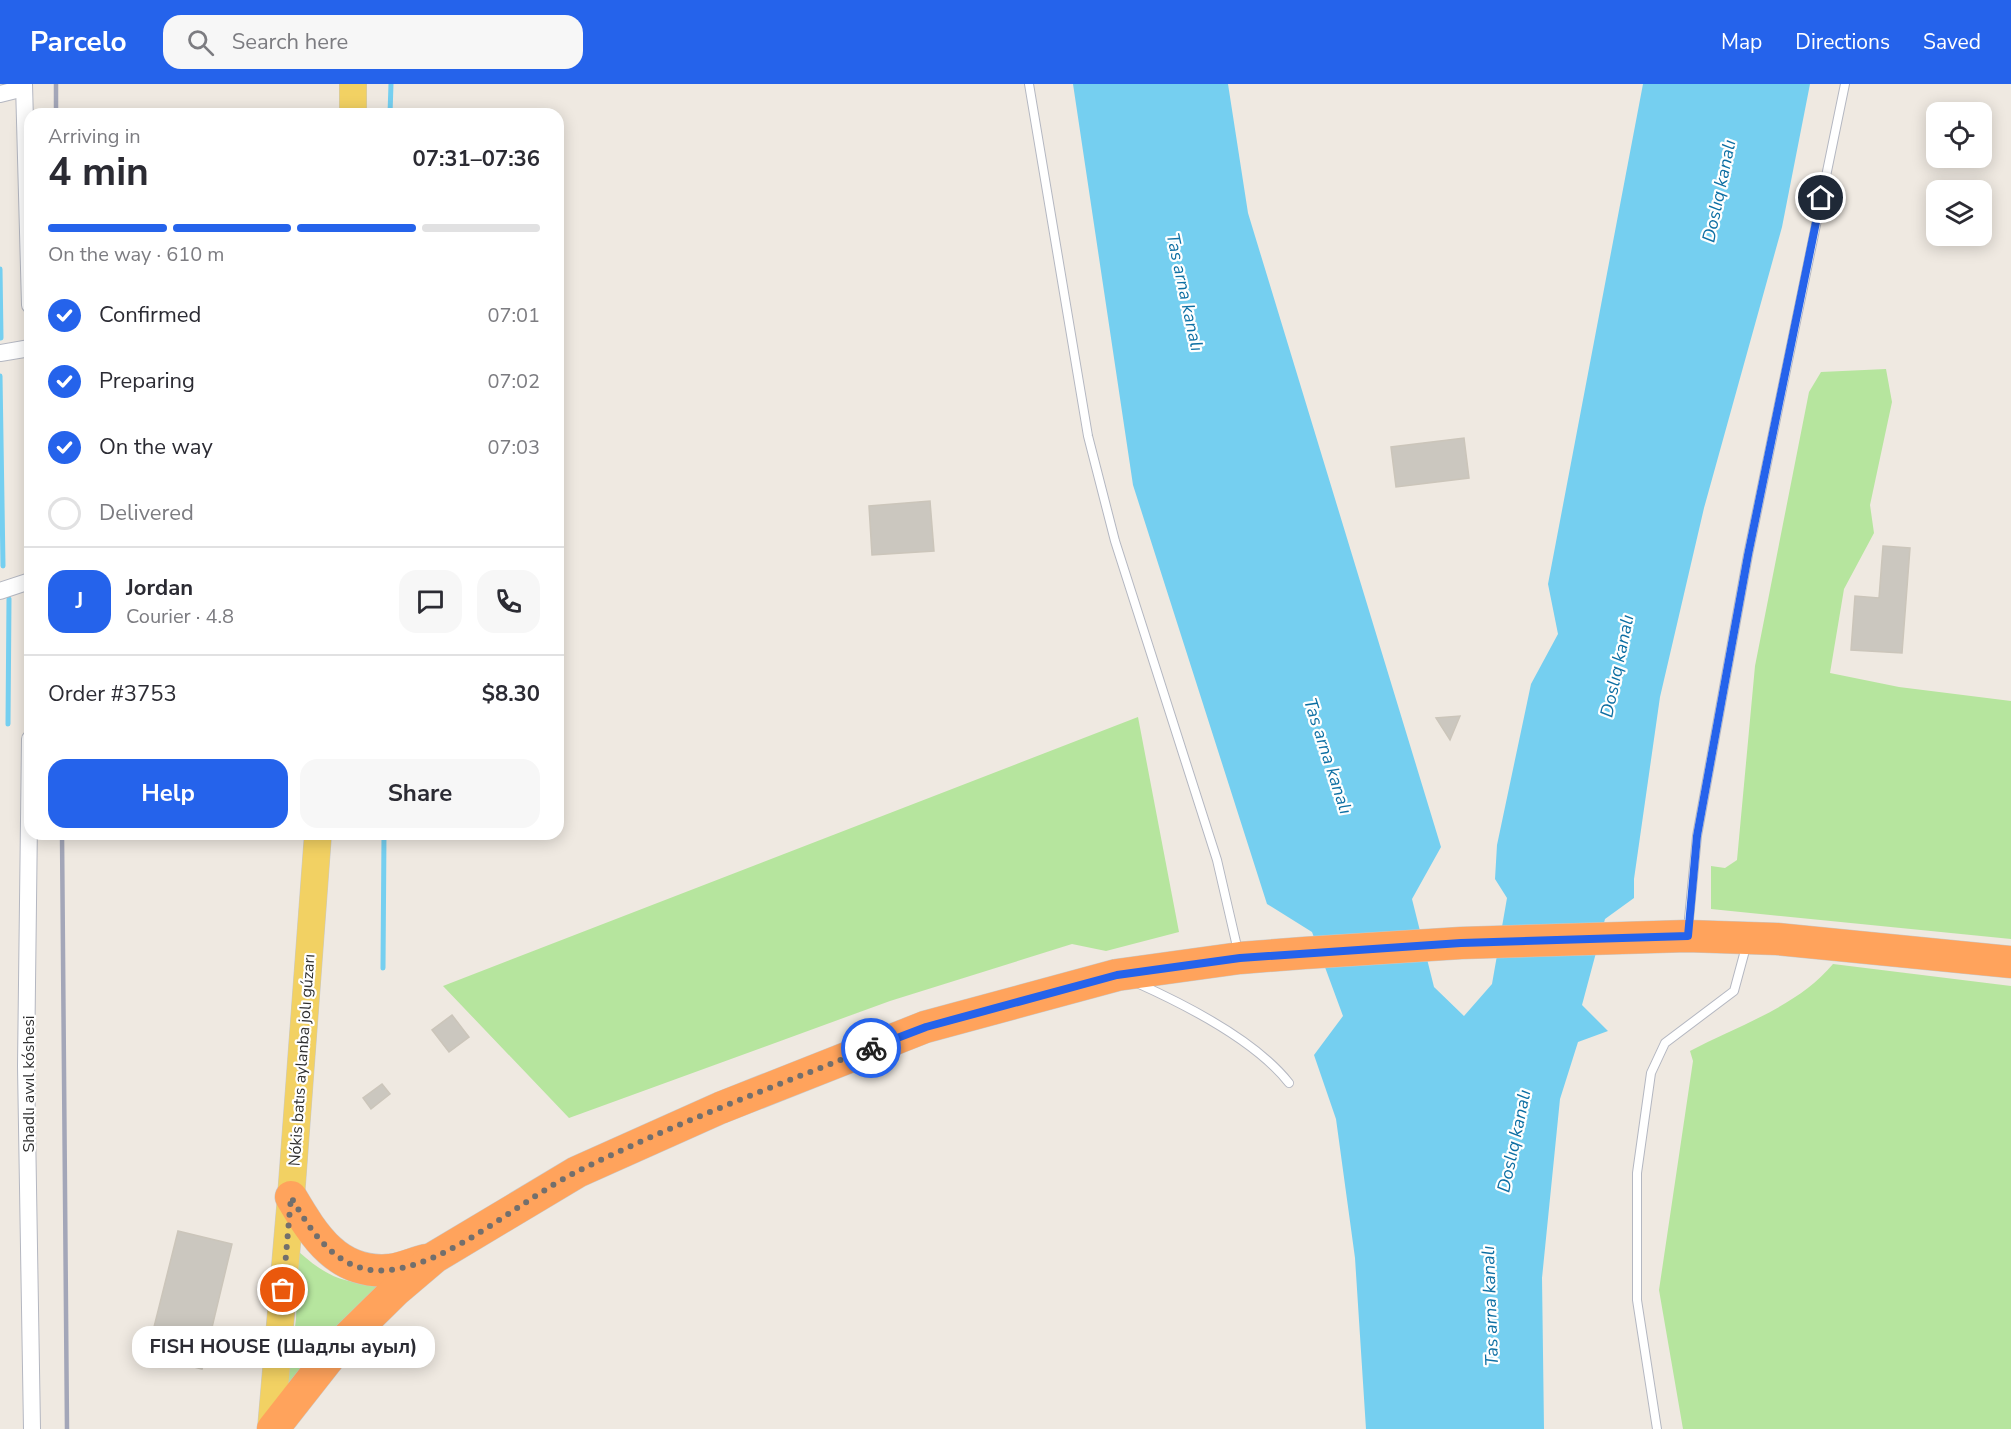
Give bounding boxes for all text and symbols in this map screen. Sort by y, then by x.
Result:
search box [163,15,583,69]
text: Parcelo [30,23,127,61]
icon: search [184,26,217,59]
text: Search here [232,27,348,57]
text: Map [1721,28,1762,56]
text: Directions [1795,28,1890,56]
text: Saved [1923,28,1981,56]
map controls [1926,102,1992,246]
button: locate [1926,102,1992,168]
text: Arriving in [48,123,141,150]
water label: Doslıq kanalı [1696,137,1742,245]
text: 07:31–07:36 [412,144,540,174]
text: 4 min [48,146,149,199]
pin [1795,172,1846,223]
button: layers [1926,180,1992,246]
icon: home [1804,181,1837,214]
water label: Tas arna kanalı [1161,231,1209,353]
text: On the way · 610 m [48,241,224,268]
icon: check [48,299,81,332]
text: Confirmed [99,300,201,330]
text: 07:01 [487,302,540,329]
icon: check [48,365,81,398]
text: Preparing [99,366,195,396]
text: 07:02 [487,368,540,395]
icon: check [48,431,81,464]
text: On the way [99,432,213,462]
text: 07:03 [487,434,540,461]
text: Delivered [99,498,194,528]
button: chat [399,570,462,633]
button: phone [477,570,540,633]
text: Jordan [126,573,193,603]
text: J [76,586,83,616]
text: Courier · 4.8 [126,603,234,630]
water label: Doslıq kanalı [1594,612,1640,720]
text: Order #3753 [48,679,177,709]
text: $8.30 [482,679,540,709]
water label: Tas arna kanalı [1298,695,1358,817]
button: Help [48,759,288,828]
button: Share [300,759,540,828]
street label: Nókis batıs aylanba jolı gúzarı [284,953,320,1167]
street label: Shadlı awıl kóshesi [18,1015,40,1153]
courier [841,1018,901,1078]
icon: bike [855,1032,888,1065]
water label: Doslıq kanalı [1491,1087,1537,1195]
water label: Tas arna kanalı [1476,1245,1504,1367]
pin [257,1264,308,1315]
icon: bag [266,1273,299,1306]
callout: FISH HOUSE (Шадлы ауыл) [132,1326,434,1368]
text: FISH HOUSE (Шадлы ауыл) [150,1333,417,1360]

